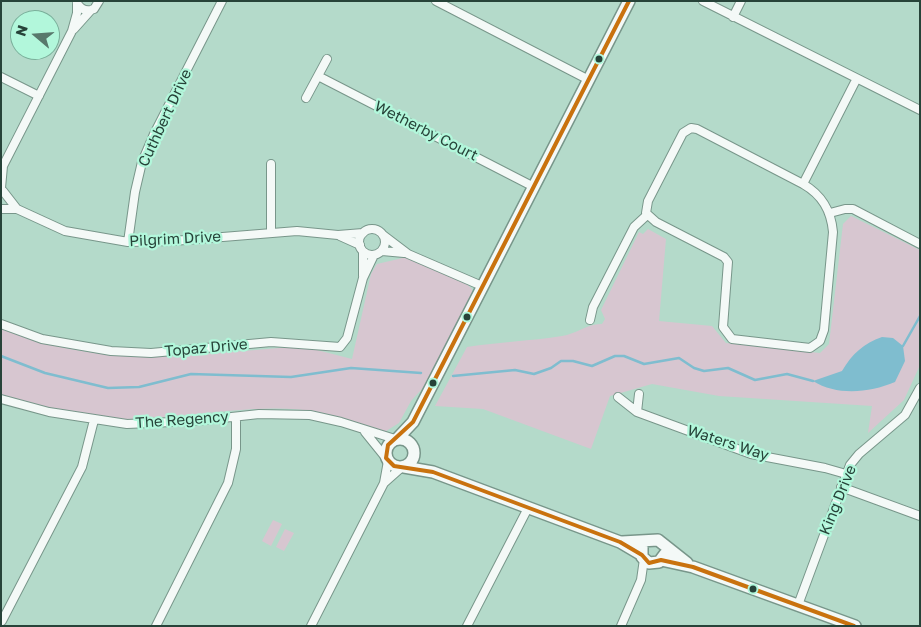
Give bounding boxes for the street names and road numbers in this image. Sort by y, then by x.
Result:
street label: Cuthbert Drive [135,66,195,170]
street label: Wetherby Court [371,97,481,165]
street label: Pilgrim Drive [129,228,221,250]
street label: Topaz Drive [164,335,248,361]
street label: The Regency [135,408,229,432]
street label: Waters Way [685,421,771,465]
street label: King Drive [816,462,860,538]

